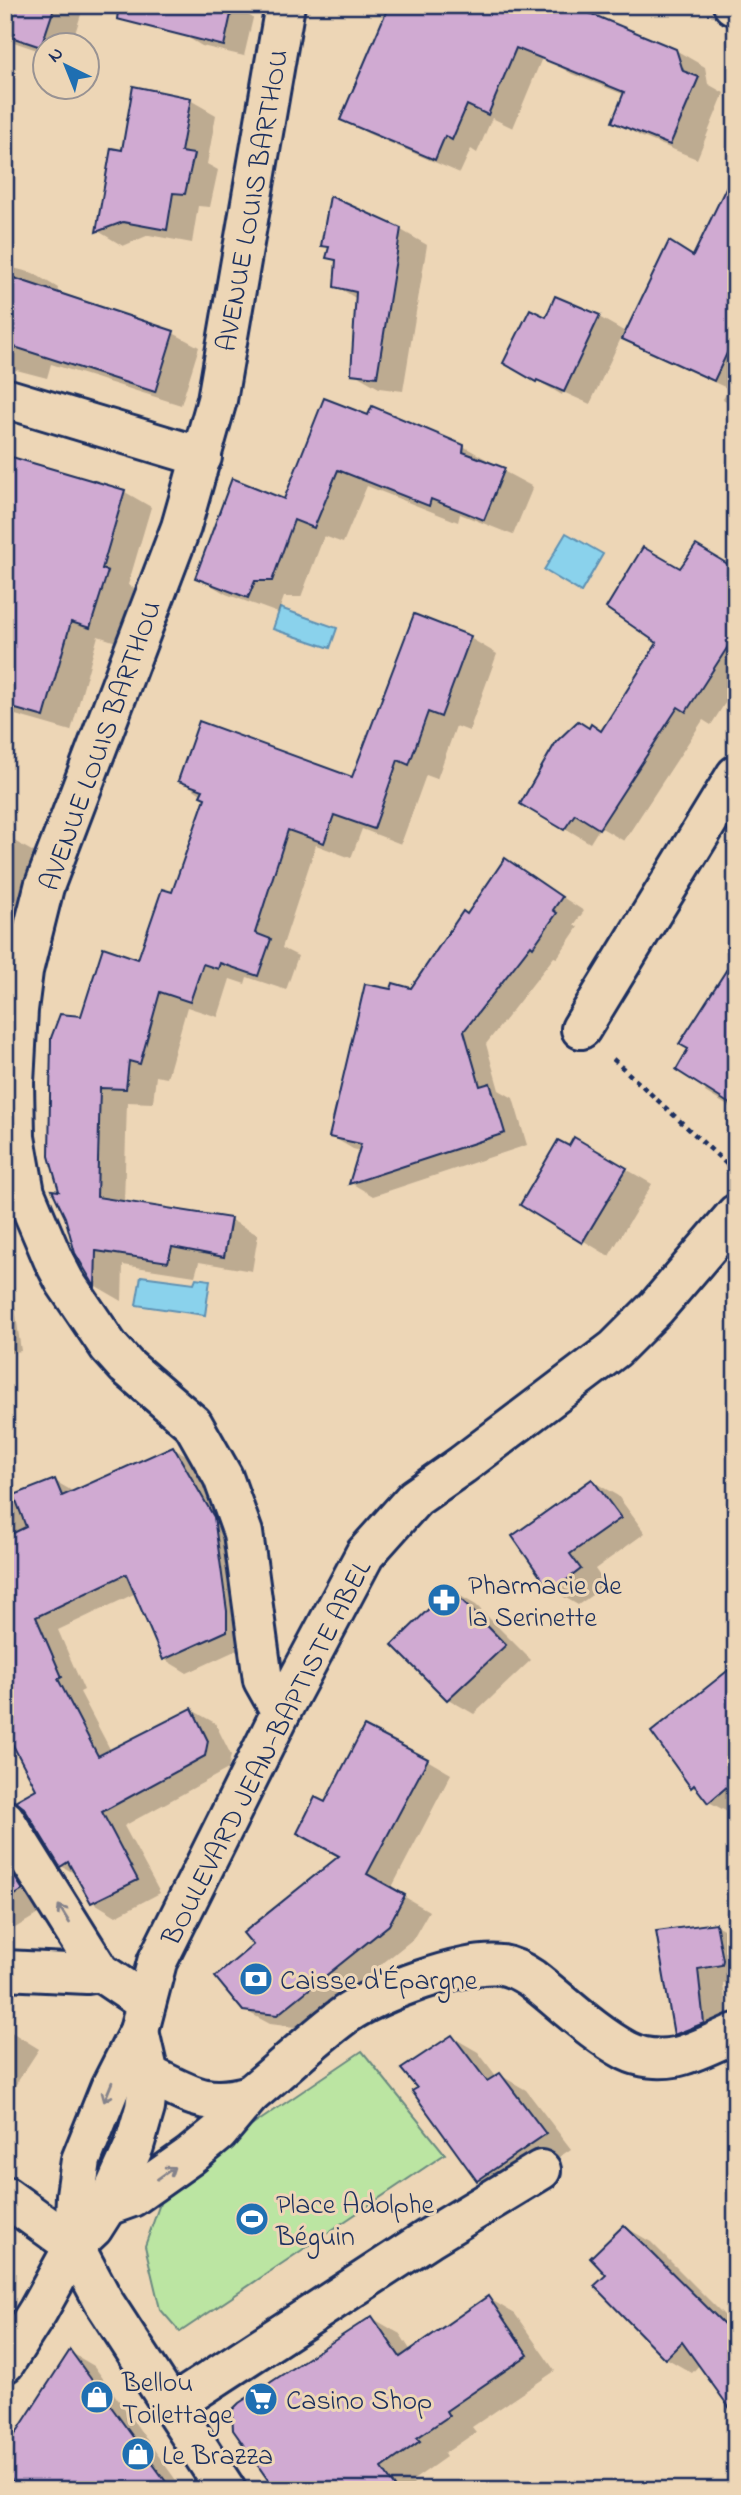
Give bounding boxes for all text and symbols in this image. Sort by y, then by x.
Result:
north arrow [32,32,102,102]
text: N [42,41,70,70]
street label: AVENUE LOUIS BARTHOU [208,46,301,355]
street label: AVENUE LOUIS BARTHOU [31,595,174,897]
street label: BOULEVARD JEAN-BAPTISTE ABEL [152,1553,384,1954]
place label: Pharmacie de la Serinette [468,1567,622,1640]
pharmacy icon: Pharmacie de la Serinette [425,1581,463,1619]
one-way arrow [57,1905,71,1925]
bank icon: Caisse d'Épargne [237,1960,275,1998]
place label: Caisse d'Épargne [280,1962,478,2003]
one-way arrow [101,2081,114,2103]
one-way arrow [156,2165,175,2180]
place label: Place Adolphe Béguin [275,2186,434,2259]
sports icon: Place Adolphe Béguin [233,2200,271,2238]
place label: Bellou Toilettage [121,2364,233,2437]
shop icon: Bellou Toilettage [78,2378,116,2416]
supermarket icon: Casino Shop [242,2380,280,2418]
place label: Casino Shop [286,2382,432,2423]
shop icon: Le Brazza [119,2435,157,2473]
place label: Le Brazza [162,2437,273,2478]

